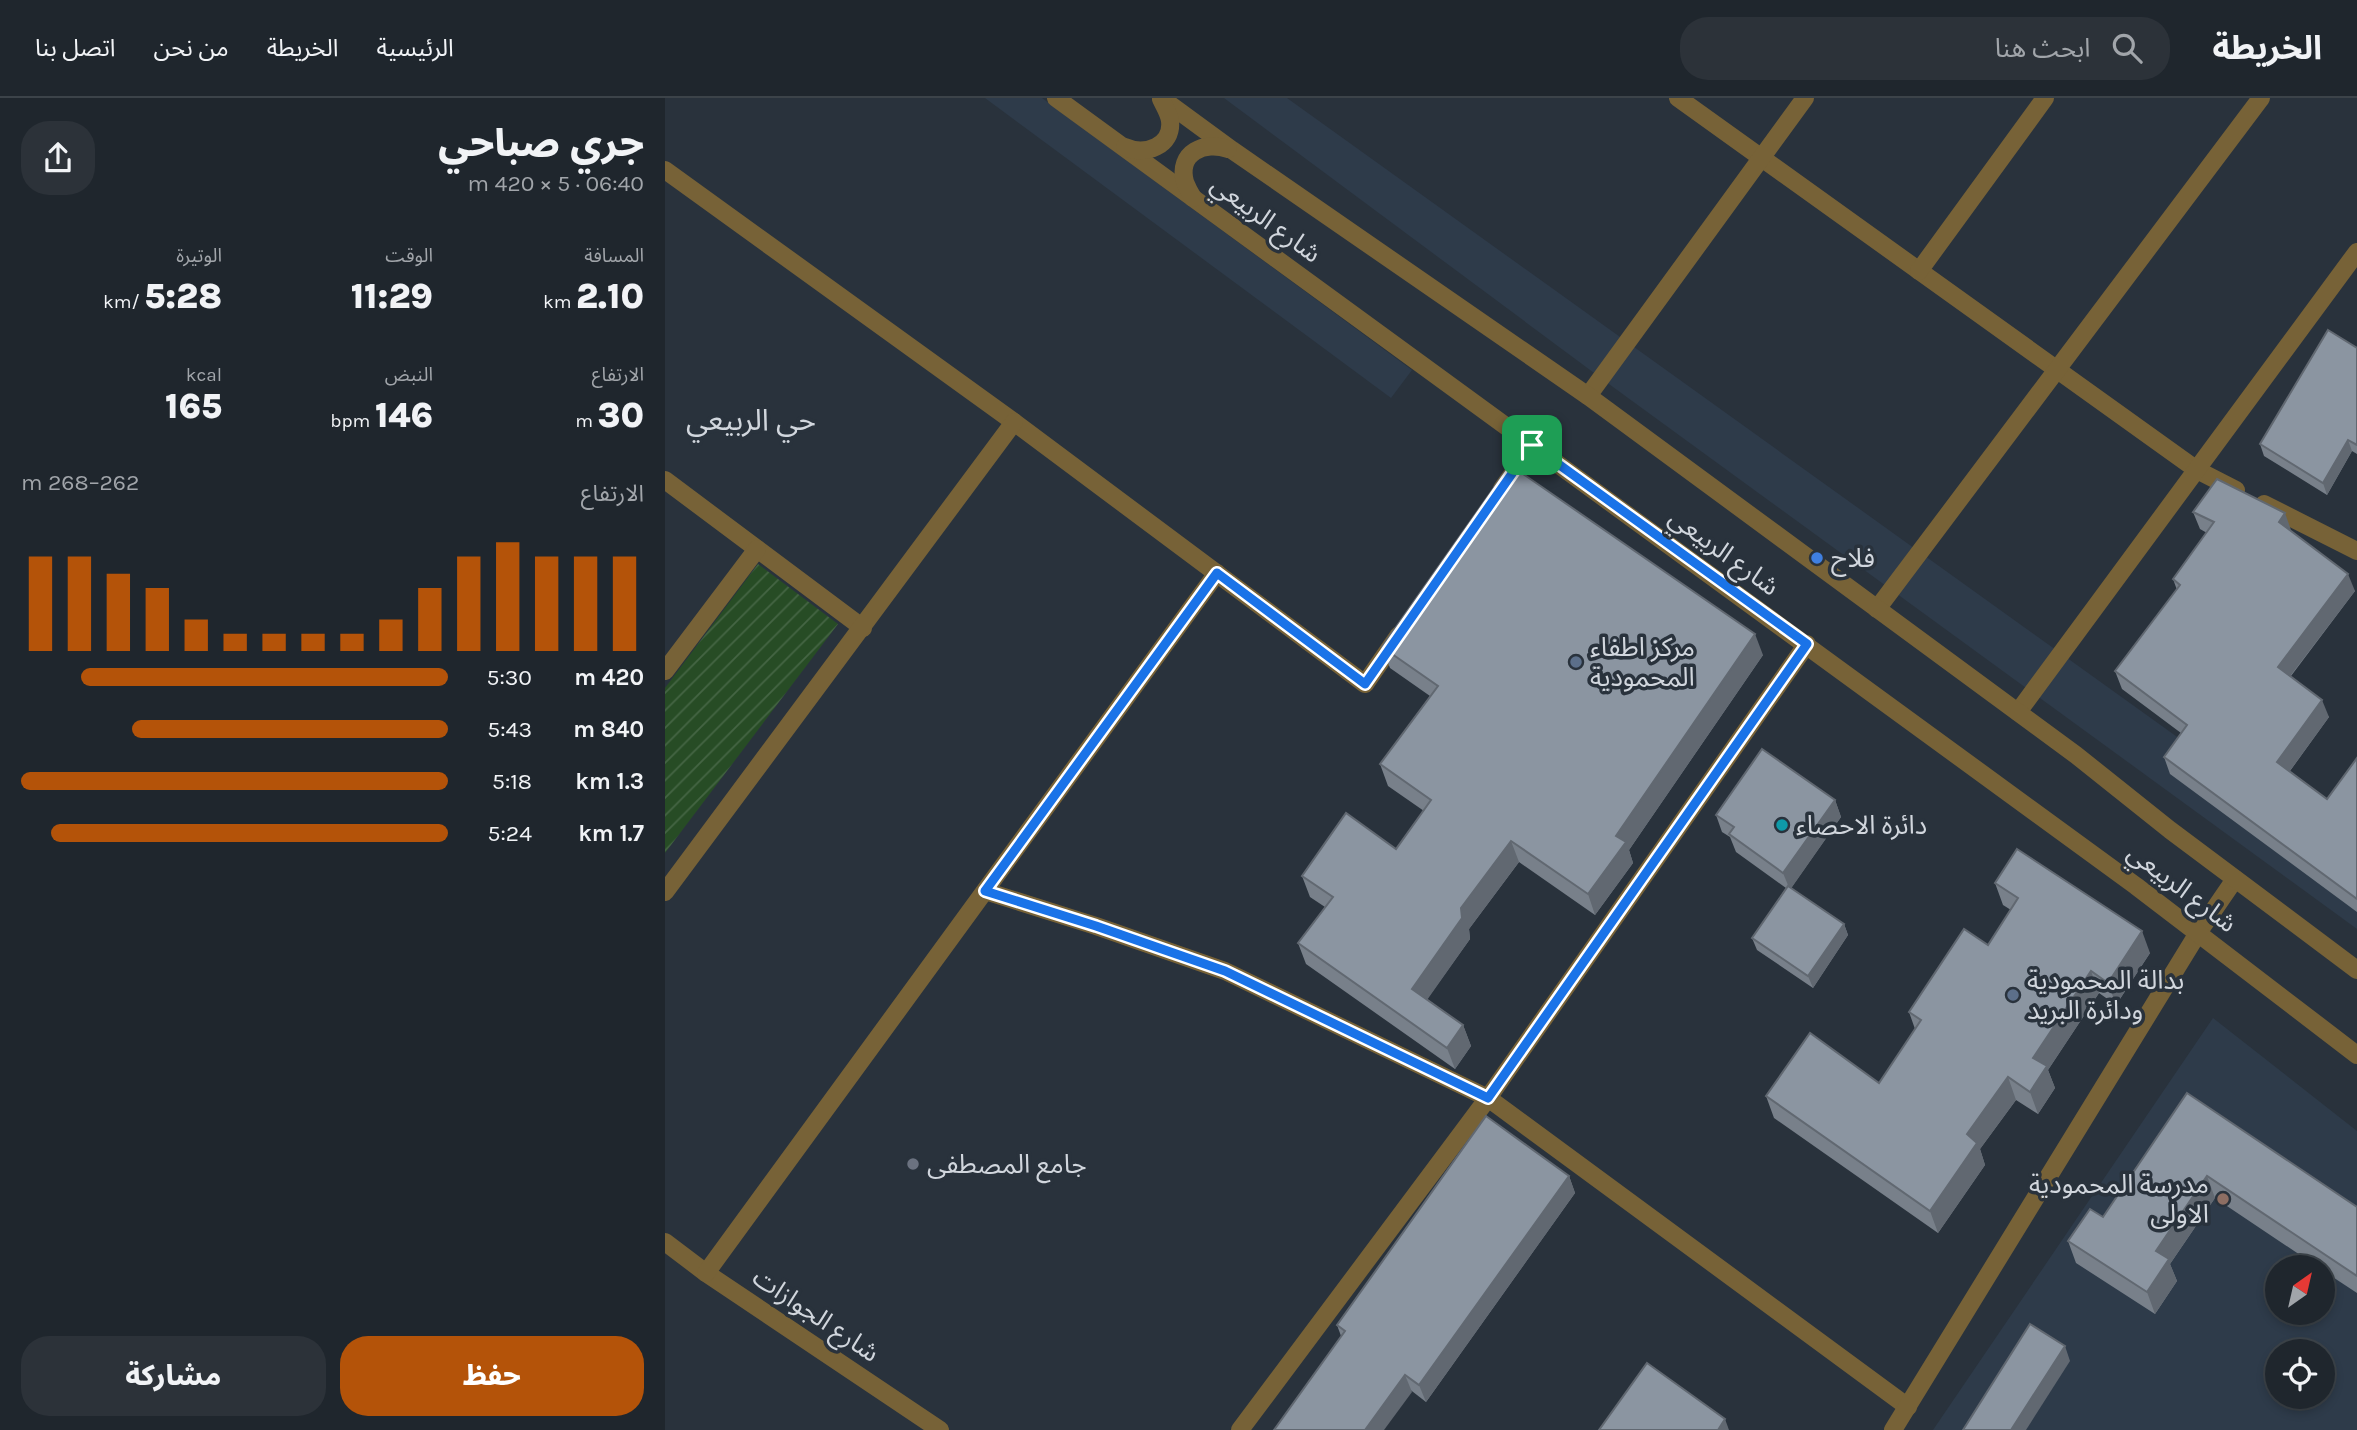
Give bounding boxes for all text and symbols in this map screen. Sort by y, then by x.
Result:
search box [1680,17,2170,80]
icon: search [2108,29,2146,67]
text: الخريطة [2212,29,2322,67]
text: ابحث هنا [1995,33,2090,64]
text: اتصل بنا [35,34,116,62]
text: من نحن [154,34,229,62]
text: الخريطة [267,34,339,62]
text: الرئيسية [377,34,454,62]
button: share [21,121,95,195]
text: جري صباحي [438,121,644,166]
street label: شارع الربيعي [1202,169,1327,273]
text: 06:40 · 5 × 420 m [468,170,644,197]
text: الوتيرة [176,245,222,267]
text: الوقت [385,245,433,267]
text: المسافة [584,245,644,267]
text: 5:28 [144,276,222,317]
text: 11:29 [351,276,433,317]
text: 2.10 [576,276,644,317]
text: /km [103,291,144,313]
text: km [543,291,576,313]
text: kcal [186,364,222,386]
text: النبض [385,364,433,386]
text: الارتفاع [592,364,644,386]
text: 165 [165,386,222,427]
text: 146 [375,395,433,436]
text: 30 [598,395,644,436]
district label: حي الربيعي [686,402,816,443]
text: bpm [330,410,375,432]
text: m [575,410,598,432]
pin [1502,415,1562,475]
icon: arrive [1513,426,1551,464]
text: 262–268 m [21,469,139,496]
text: الارتفاع [581,480,644,507]
street label: شارع الربيعي [1660,502,1785,606]
place label: فلاح [1831,543,1875,577]
marker: فلاح [1809,550,1825,566]
place label: مركز اطفاء المحمودية [1590,632,1695,693]
marker: مركز اطفاء المحمودية [1568,654,1584,670]
text: 5:30 [486,664,532,691]
text: 420 m [574,664,644,691]
text: 5:43 [487,716,532,743]
text: 840 m [573,716,644,743]
text: 5:18 [492,768,532,795]
text: 1.3 km [575,768,644,795]
place label: دائرة الاحصاء [1796,810,1927,841]
marker: دائرة الاحصاء [1774,817,1790,833]
text: 5:24 [488,820,532,847]
text: 1.7 km [578,820,644,847]
street label: شارع الربيعي [2119,837,2243,942]
place label: بدالة المحمودية ودائرة البريد [2027,965,2184,1026]
marker: بدالة المحمودية ودائرة البريد [2005,987,2021,1003]
place label: جامع المصطفى [927,1149,1087,1184]
marker: جامع المصطفى [905,1156,921,1172]
place label: مدرسة المحمودية الاولى [2029,1169,2209,1230]
marker: مدرسة المحمودية الاولى [2215,1191,2231,1207]
north arrow [2265,1255,2335,1325]
map controls [2265,1255,2335,1409]
street label: شارع الجوازات [745,1261,885,1371]
button: مشاركة [21,1336,326,1416]
button: حفظ [340,1336,644,1416]
button: locate [2265,1339,2335,1409]

